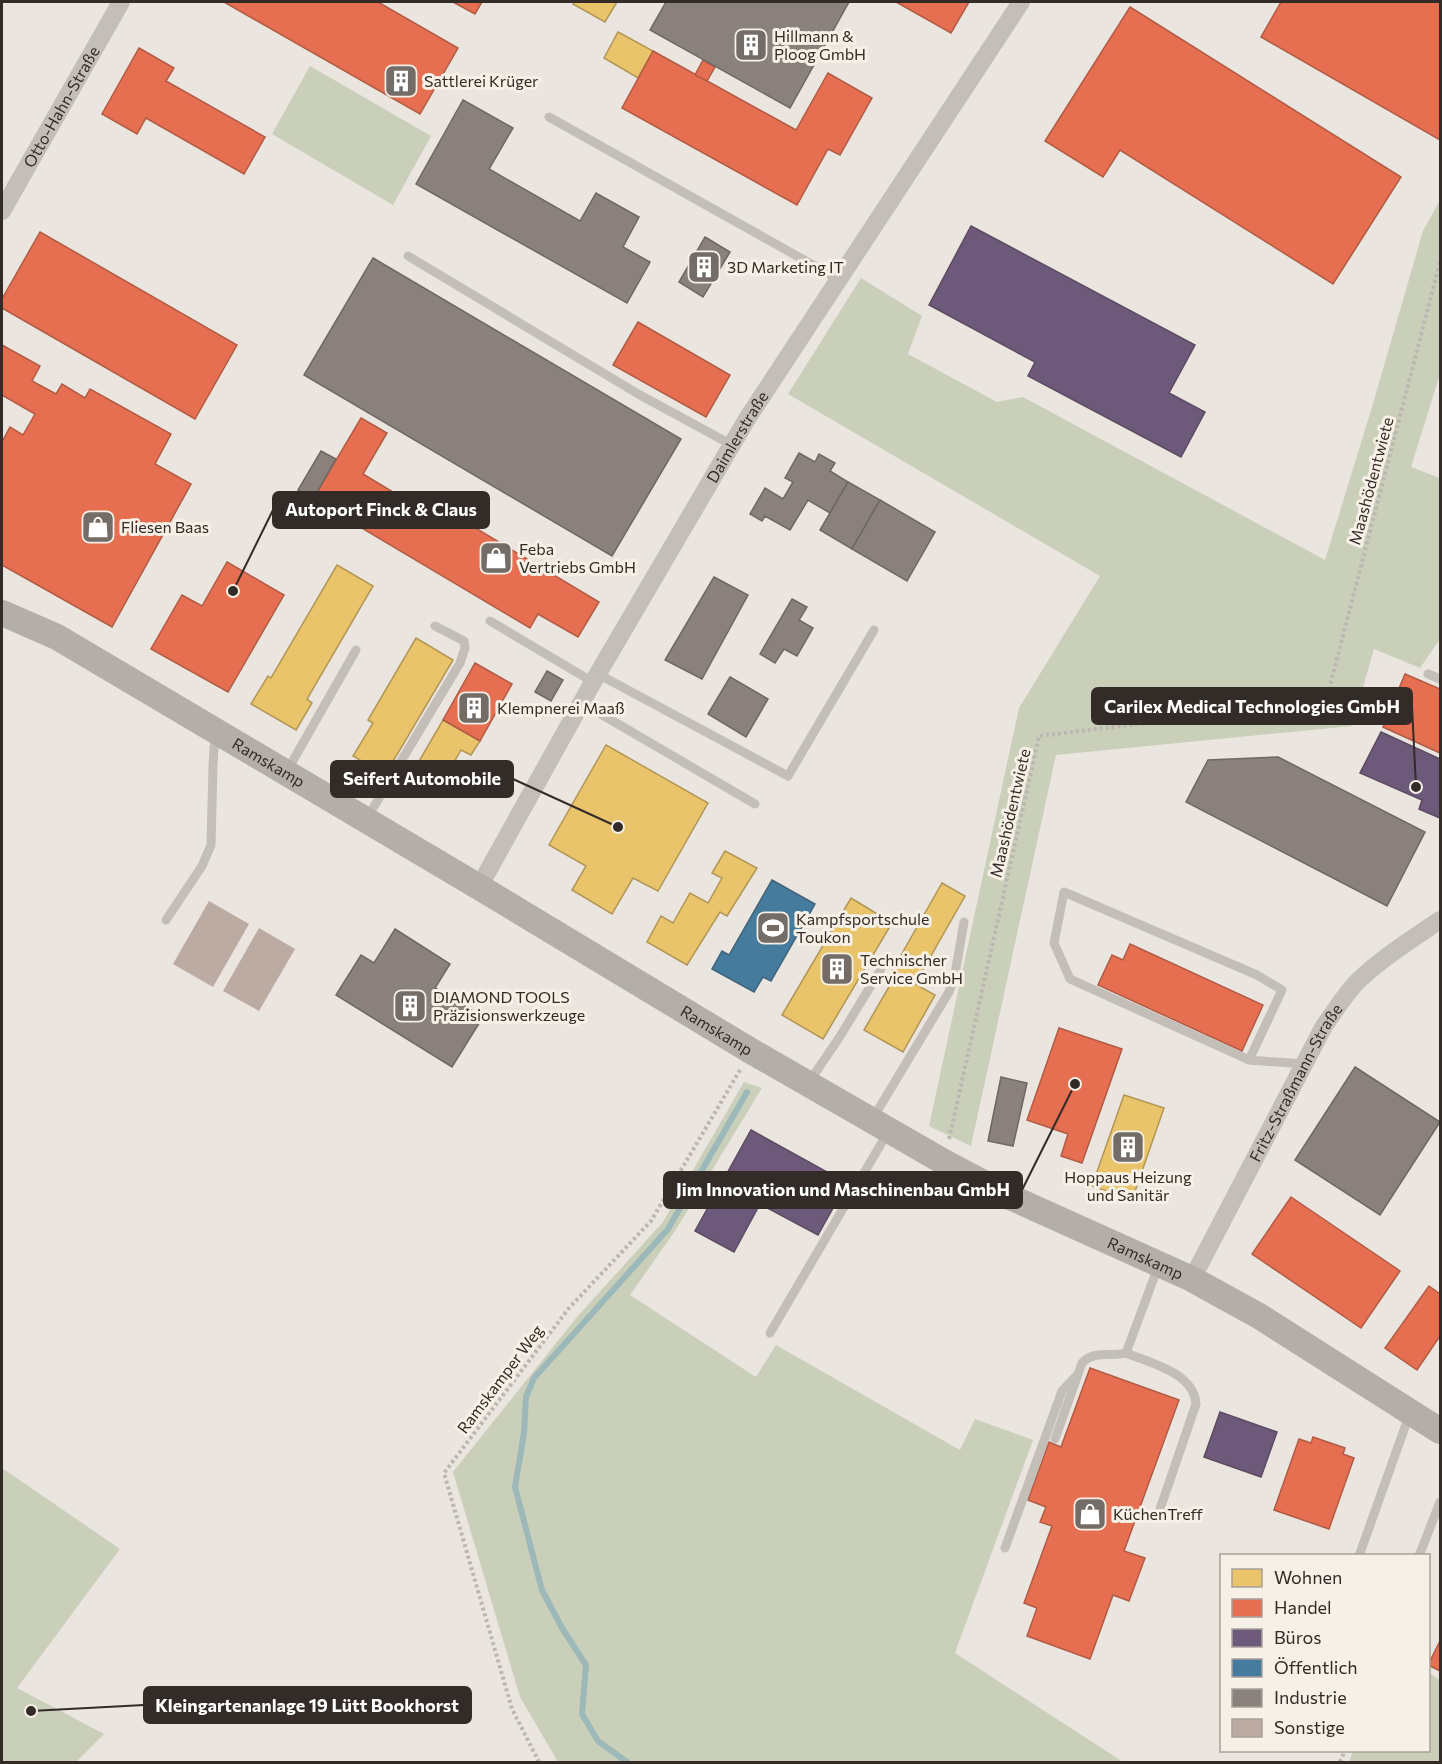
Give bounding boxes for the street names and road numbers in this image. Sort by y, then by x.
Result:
street label: Otto-Hahn-Straße [19,42,103,170]
street label: Daimlerstraße [702,387,772,486]
street label: Maashödentwiete [1344,415,1397,547]
street label: Ramskamp [229,733,309,791]
street label: Maashödentwiete [985,747,1034,879]
street label: Fritz-Straßmann-Straße [1245,1000,1346,1165]
street label: Ramskamp [677,1001,756,1059]
street label: Ramskamp [1105,1232,1186,1283]
street label: Ramskamper Weg [453,1320,547,1437]

